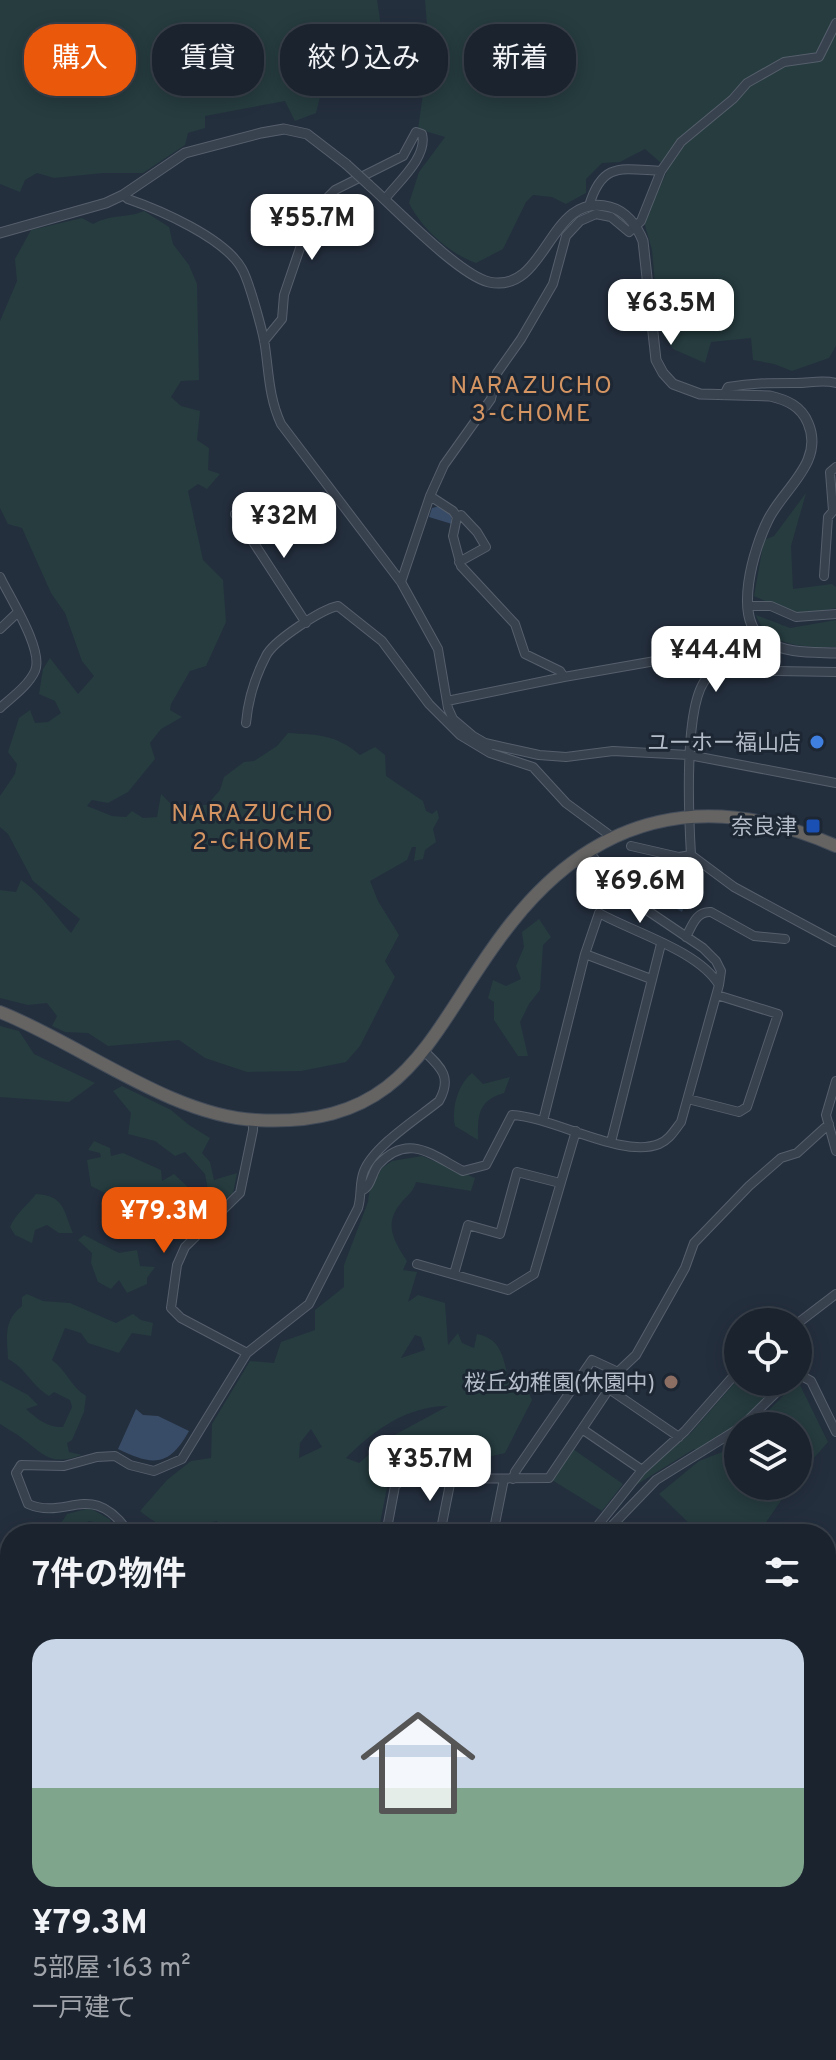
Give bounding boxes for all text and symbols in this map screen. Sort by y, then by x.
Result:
chip: 購入 [24,24,136,96]
chip: 賃貸 [152,24,264,96]
chip: 絞り込み [280,24,448,96]
chip: 新着 [464,24,576,96]
pin: ¥55.7M [247,194,377,262]
text: ¥55.7M [269,203,355,236]
pin: ¥63.5M [606,279,736,347]
text: ¥63.5M [626,288,716,321]
district label: NARAZUCHO 3-CHOME [450,372,614,430]
pin: ¥32M [237,492,331,560]
text: ¥32M [250,501,318,534]
pin: ¥44.4M [651,626,781,694]
text: ¥44.4M [669,635,763,668]
place label: ユーホー福山店 [647,731,801,758]
marker: ユーホー福山店 [808,733,826,751]
district label: NARAZUCHO 2-CHOME [171,800,335,858]
place label: 奈良津 [731,815,797,842]
marker: 奈良津 [804,817,822,835]
pin: ¥69.6M [575,857,705,925]
text: ¥69.6M [594,866,686,899]
pin: ¥79.3M [99,1187,229,1255]
text: ¥79.3M [120,1196,208,1229]
map controls [724,1308,812,1500]
button: locate [724,1308,812,1396]
place label: 桜丘幼稚園(休園中) [464,1371,655,1398]
marker: 桜丘幼稚園(休園中) [662,1373,680,1391]
button: layers [724,1412,812,1500]
pin: ¥35.7M [365,1435,495,1503]
text: ¥35.7M [387,1444,473,1477]
icon: filters [760,1550,804,1594]
text: 7件の物件 [32,1555,186,1598]
icon: home [346,1691,490,1835]
text: ¥79.3M [32,1903,148,1946]
text: 5部屋 · 163 m² [32,1953,191,1986]
text: 一戸建て [32,1993,136,2026]

